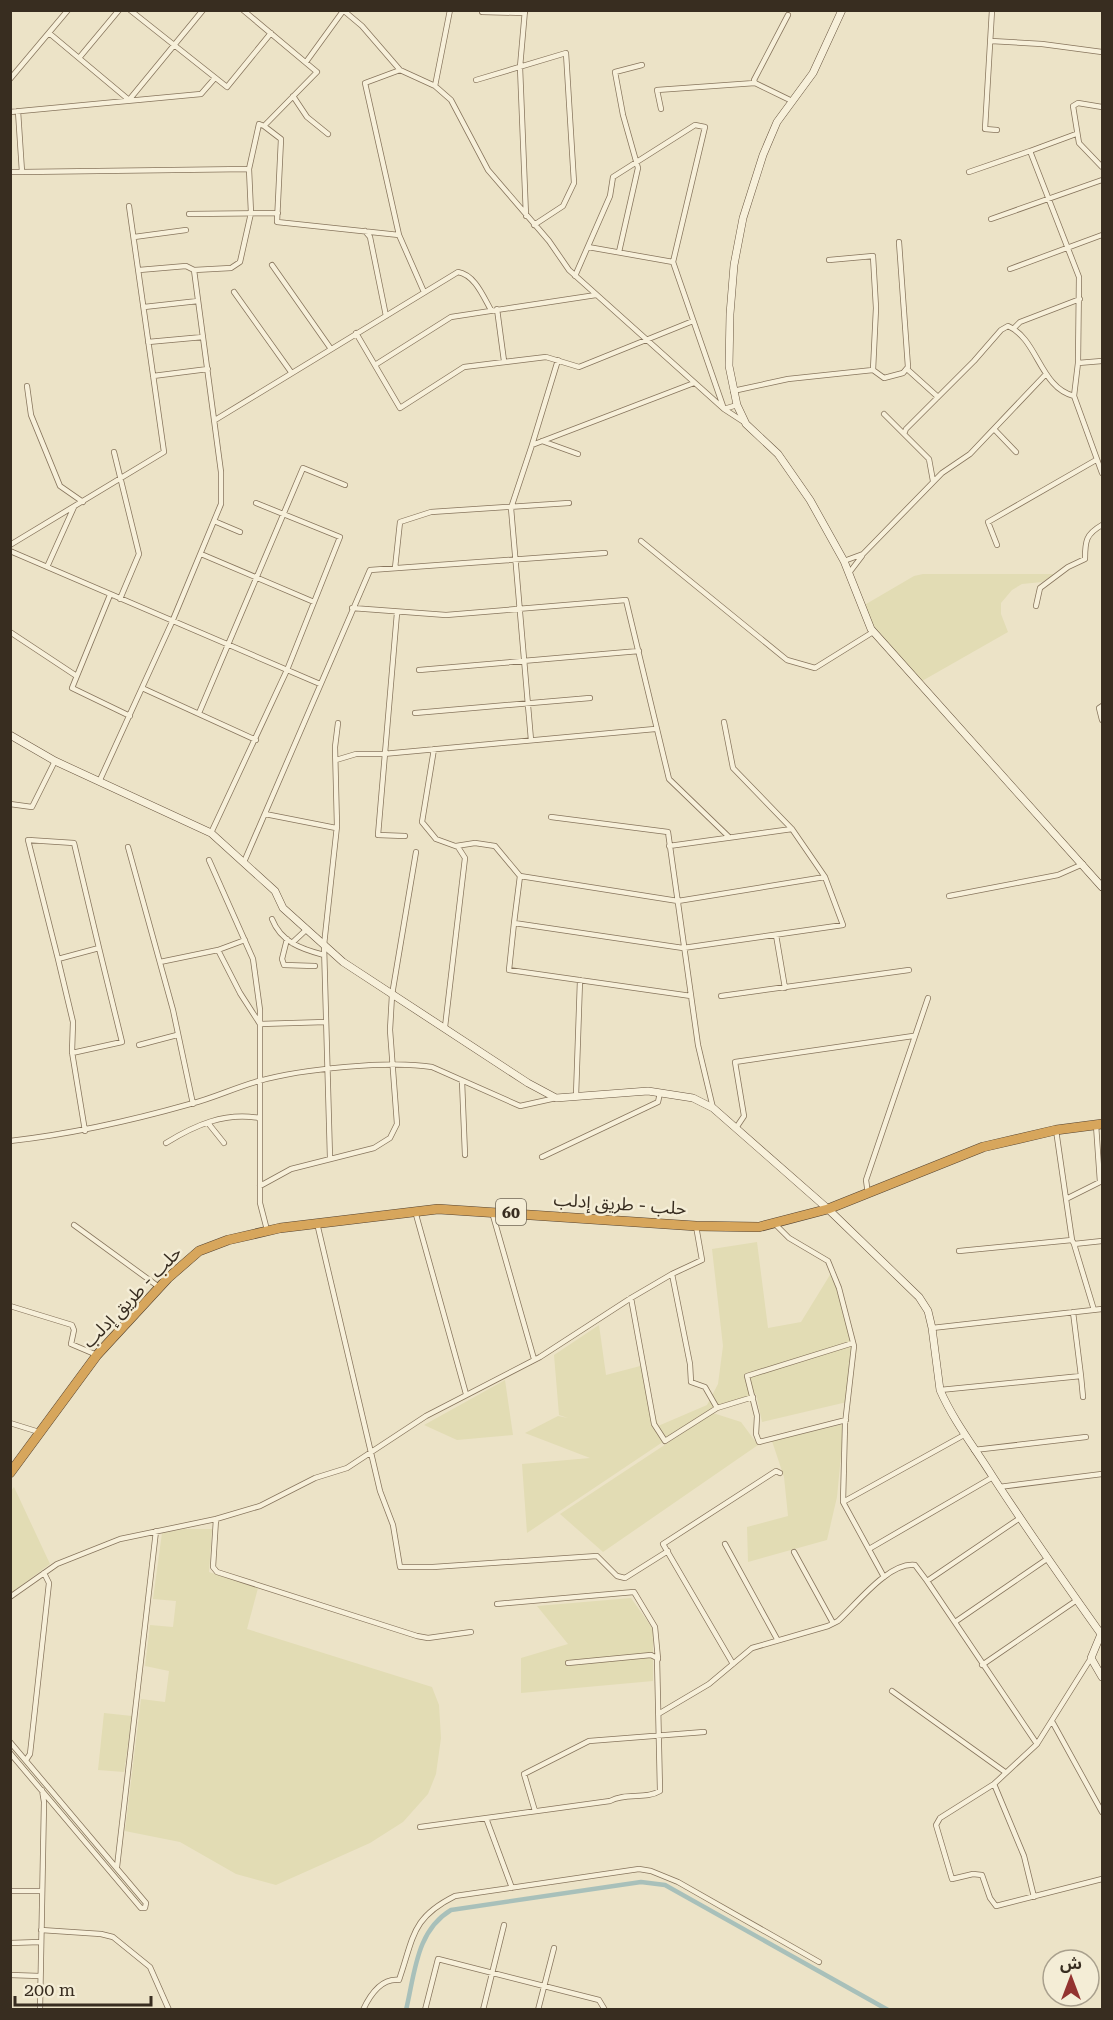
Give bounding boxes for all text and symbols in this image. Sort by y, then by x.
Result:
street label: حلب - طريق إدلب [553,1188,687,1221]
road number: 60 [496,1199,526,1225]
street label: حلب - طريق إدلب [78,1241,187,1353]
north arrow [1041,1948,1101,2008]
text: ش [1060,1954,1082,1973]
scale bar [15,1969,152,2007]
text: 200 m [24,1979,75,2000]

